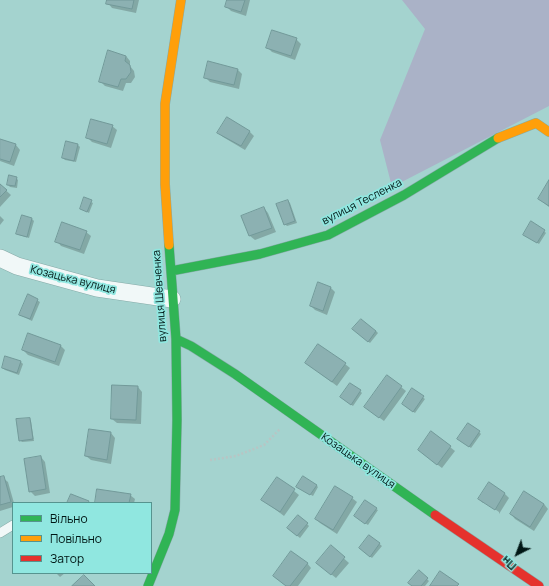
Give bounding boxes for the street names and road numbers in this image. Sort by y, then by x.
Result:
street label: вулиця Тесленка [320,176,404,228]
street label: вулиця Шевченка [150,250,170,342]
street label: Козацька вулиця [29,263,117,297]
street label: Козацька вулиця [318,430,398,492]

